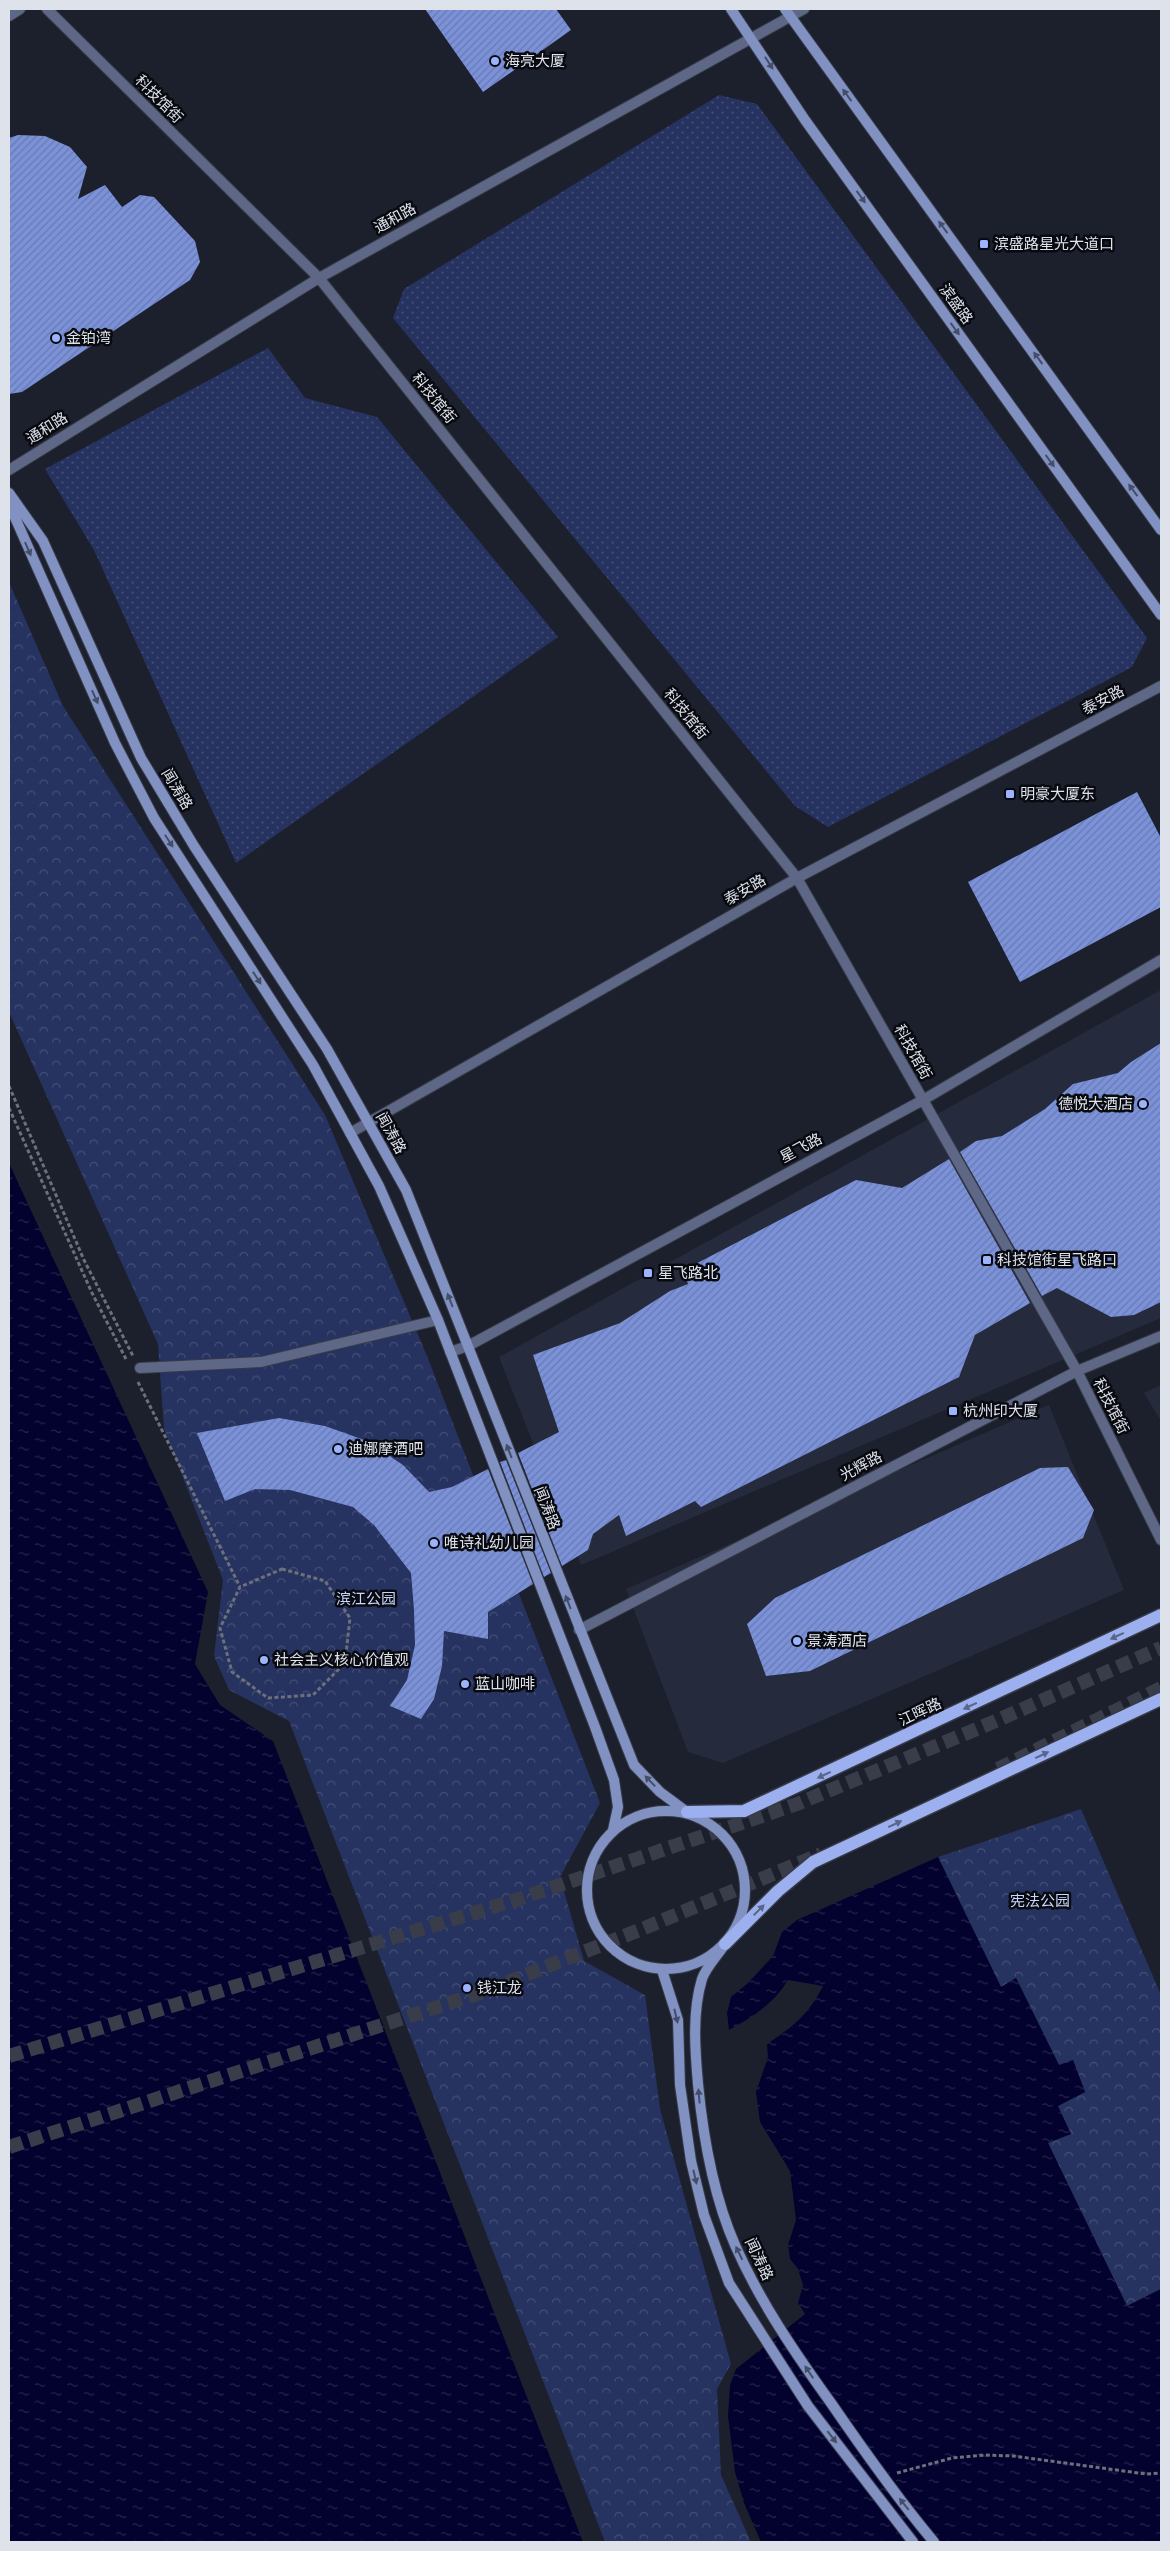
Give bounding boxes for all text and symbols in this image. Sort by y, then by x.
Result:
place label: 海亮大厦 [505,52,565,70]
marker: 海亮大厦 [489,55,501,67]
one-way arrow [764,57,773,70]
street label: 科技馆街 [131,71,187,127]
one-way arrow [842,89,853,102]
one-way arrow [855,190,866,203]
street label: 通和路 [371,199,419,237]
one-way arrow [938,220,948,234]
place label: 滨盛路星光大道口 [994,235,1114,253]
marker: 滨盛路星光大道口 [978,238,990,250]
street label: 滨盛路 [935,281,977,327]
one-way arrow [950,322,961,335]
place label: 金铂湾 [66,329,111,347]
marker: 金铂湾 [50,332,62,344]
one-way arrow [1033,352,1043,365]
street label: 科技馆街 [408,369,460,427]
street label: 通和路 [23,408,71,448]
one-way arrow [1045,454,1055,468]
one-way arrow [1128,483,1138,497]
one-way arrow [24,542,32,556]
street label: 泰安路 [1079,681,1127,719]
street label: 科技馆街 [660,685,712,743]
one-way arrow [91,690,99,704]
street label: 闻涛路 [158,765,196,813]
place label: 明豪大厦东 [1020,785,1095,803]
marker: 明豪大厦东 [1004,788,1016,800]
one-way arrow [164,835,174,848]
street label: 泰安路 [721,871,769,909]
one-way arrow [253,971,262,984]
street label: 科技馆街 [891,1021,935,1083]
place label: 德悦大酒店 [1058,1095,1133,1113]
marker: 德悦大酒店 [1137,1098,1149,1110]
street label: 闻涛路 [372,1109,410,1157]
street label: 星飞路 [777,1129,825,1167]
place label: 科技馆街星飞路口 [997,1251,1117,1269]
marker: 科技馆街星飞路口 [981,1254,993,1266]
place label: 星飞路北 [658,1264,718,1282]
marker: 星飞路北 [642,1267,654,1279]
one-way arrow [445,1293,453,1307]
street label: 科技馆街 [1089,1375,1133,1437]
place label: 杭州印大厦 [963,1402,1038,1420]
marker: 杭州印大厦 [947,1405,959,1417]
place label: 迪娜摩酒吧 [348,1440,423,1458]
marker: 迪娜摩酒吧 [332,1443,344,1455]
one-way arrow [505,1443,513,1458]
street label: 光辉路 [837,1447,885,1485]
street label: 闻涛路 [531,1484,563,1532]
place label: 唯诗礼幼儿园 [444,1534,534,1552]
marker: 唯诗礼幼儿园 [428,1537,440,1549]
park label: 滨江公园 [336,1590,396,1608]
one-way arrow [564,1595,572,1610]
place label: 景涛酒店 [807,1632,867,1650]
one-way arrow [1110,1632,1124,1640]
marker: 景涛酒店 [791,1635,803,1647]
place label: 社会主义核心价值观 [274,1651,409,1669]
marker: 社会主义核心价值观 [258,1654,270,1666]
place label: 蓝山咖啡 [475,1675,535,1693]
marker: 蓝山咖啡 [459,1678,471,1690]
street label: 江晖路 [896,1694,944,1730]
one-way arrow [963,1702,977,1710]
one-way arrow [1035,1751,1049,1759]
one-way arrow [816,1771,831,1780]
one-way arrow [644,1775,656,1787]
one-way arrow [888,1820,902,1828]
park label: 宪法公园 [1010,1892,1070,1910]
one-way arrow [753,1904,765,1916]
place label: 钱江龙 [477,1979,522,1997]
marker: 钱江龙 [461,1982,473,1994]
one-way arrow [672,2009,680,2024]
one-way arrow [695,2087,703,2103]
one-way arrow [691,2170,699,2185]
street label: 闻涛路 [741,2235,777,2283]
one-way arrow [735,2245,743,2260]
one-way arrow [804,2366,814,2379]
one-way arrow [827,2431,837,2444]
one-way arrow [898,2498,909,2511]

